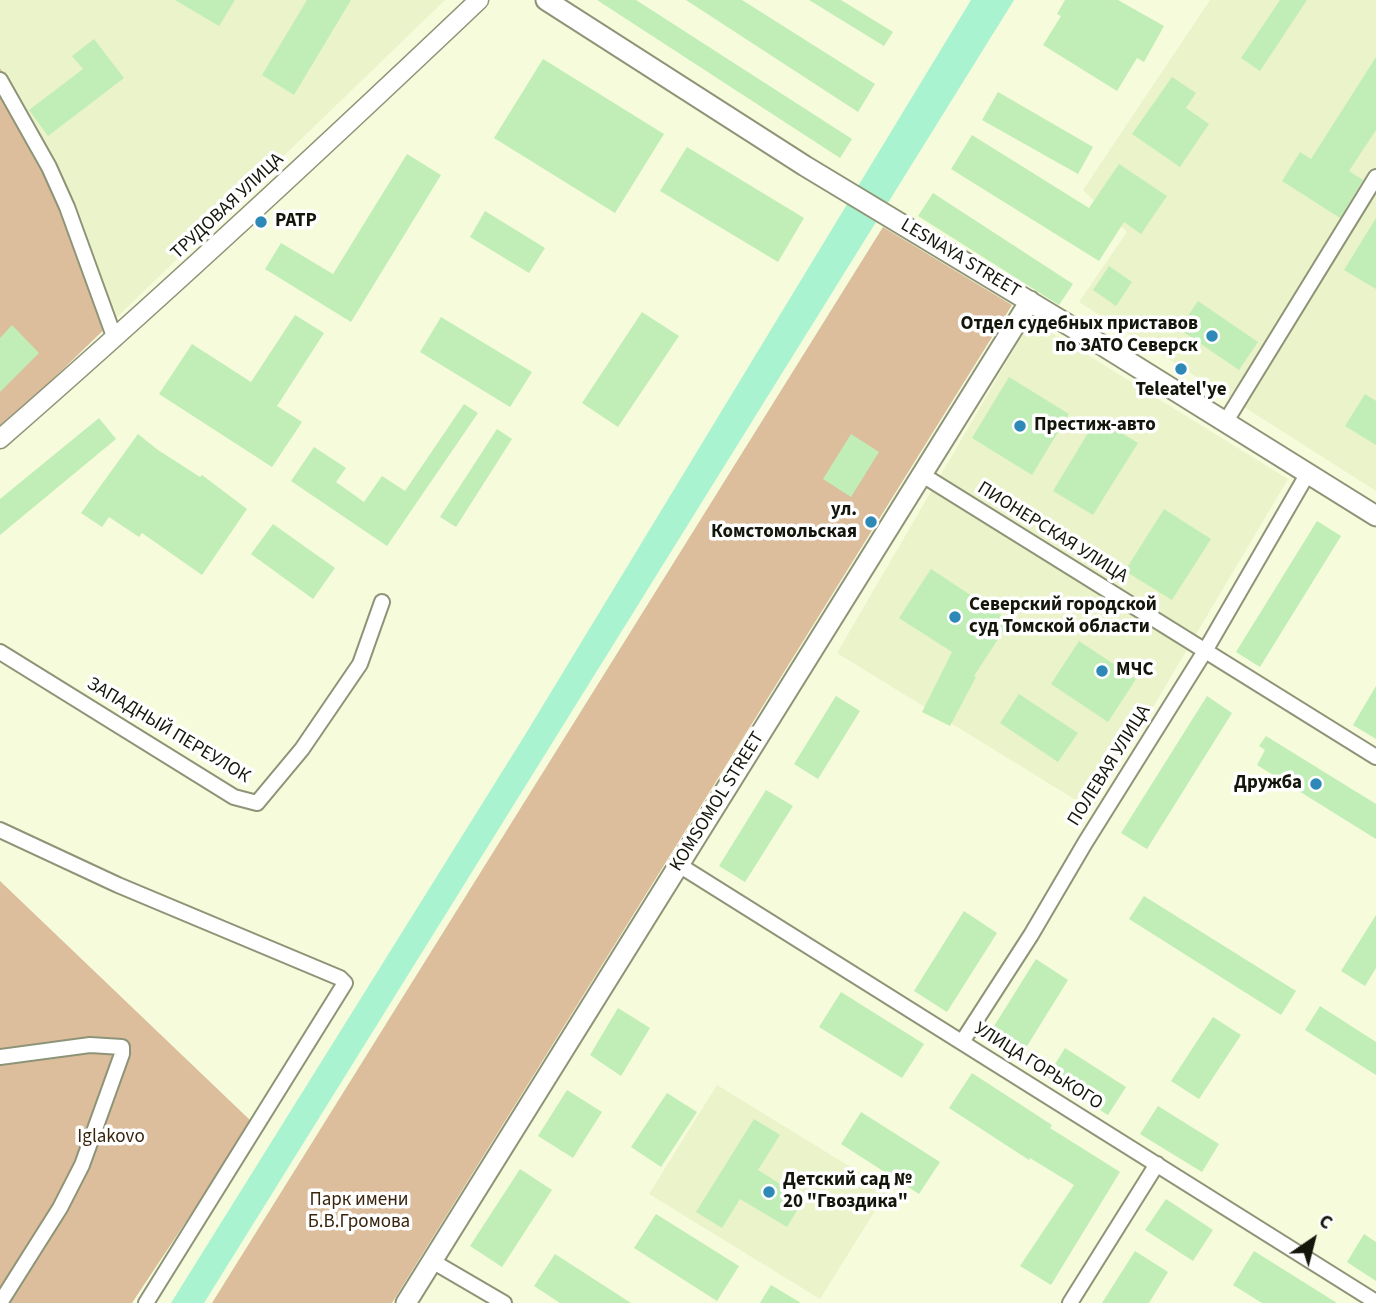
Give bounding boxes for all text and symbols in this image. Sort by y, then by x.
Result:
street label: ТРУДОВАЯ УЛИЦА [167,149,289,265]
place label: PATP [275,211,317,233]
marker: PATP [253,214,269,230]
street label: LESNAYA STREET [896,214,1024,304]
place label: Отдел судебных приставов по ЗАТО Северск [961,314,1198,358]
marker: Отдел судебных приставов по ЗАТО Северск [1204,328,1220,344]
marker: Teleatel'ye [1173,361,1189,377]
place label: Teleatel'ye [1135,380,1227,402]
place label: Престиж-авто [1034,415,1156,437]
marker: Престиж-авто [1012,418,1028,434]
street label: ПИОНЕРСКАЯ УЛИЦА [973,477,1131,589]
place label: ул. Комстомольская [711,500,857,544]
marker: ул. Комстомольская [863,514,879,530]
place label: Северский городской суд Томской области [969,595,1157,639]
marker: Северский городской суд Томской области [947,609,963,625]
place label: МЧС [1116,660,1154,682]
marker: МЧС [1094,663,1110,679]
street label: ЗАПАДНЫЙ ПЕРЕУЛОК [82,673,254,789]
street label: ПОЛЕВАЯ УЛИЦА [1064,701,1156,831]
street label: KOMSOMOL STREET [666,728,770,876]
place label: Дружба [1234,773,1302,795]
marker: Дружба [1308,776,1324,792]
street label: УЛИЦА ГОРЬКОГО [969,1018,1107,1116]
park label: Iglakovo [77,1127,145,1149]
place label: Детский сад № 20 "Гвоздика" [783,1170,912,1214]
marker: Детский сад № 20 "Гвоздика" [761,1184,777,1200]
park label: Парк имени Б.В.Громова [308,1190,410,1234]
north arrow [1278,1205,1348,1275]
text: С [1313,1208,1338,1237]

